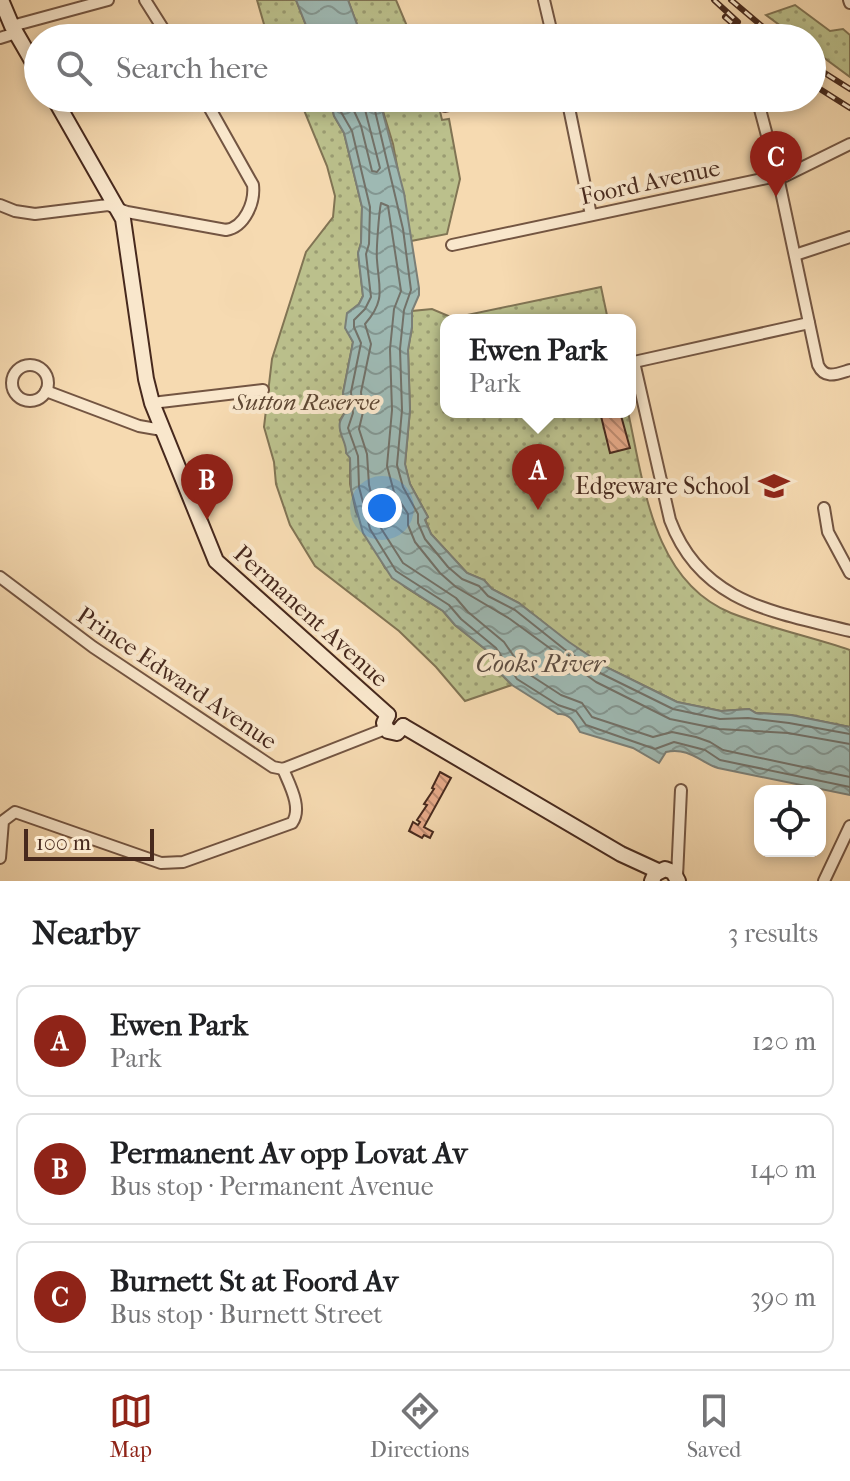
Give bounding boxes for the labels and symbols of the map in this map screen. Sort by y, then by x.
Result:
pin: C [750,131,802,197]
street label: Foord Avenue [577,153,723,211]
park label: Sutton Reserve [232,388,380,416]
pin: A [512,444,564,510]
pin: B [181,454,233,520]
school or university icon: Edgeware School [757,469,791,503]
place label: Edgeware School [575,472,750,500]
your location [362,488,402,528]
street label: Permanent Avenue [228,539,394,693]
street label: Prince Edward Avenue [72,601,282,755]
water label: Cooks River [475,648,607,679]
scale bar [24,825,154,861]

